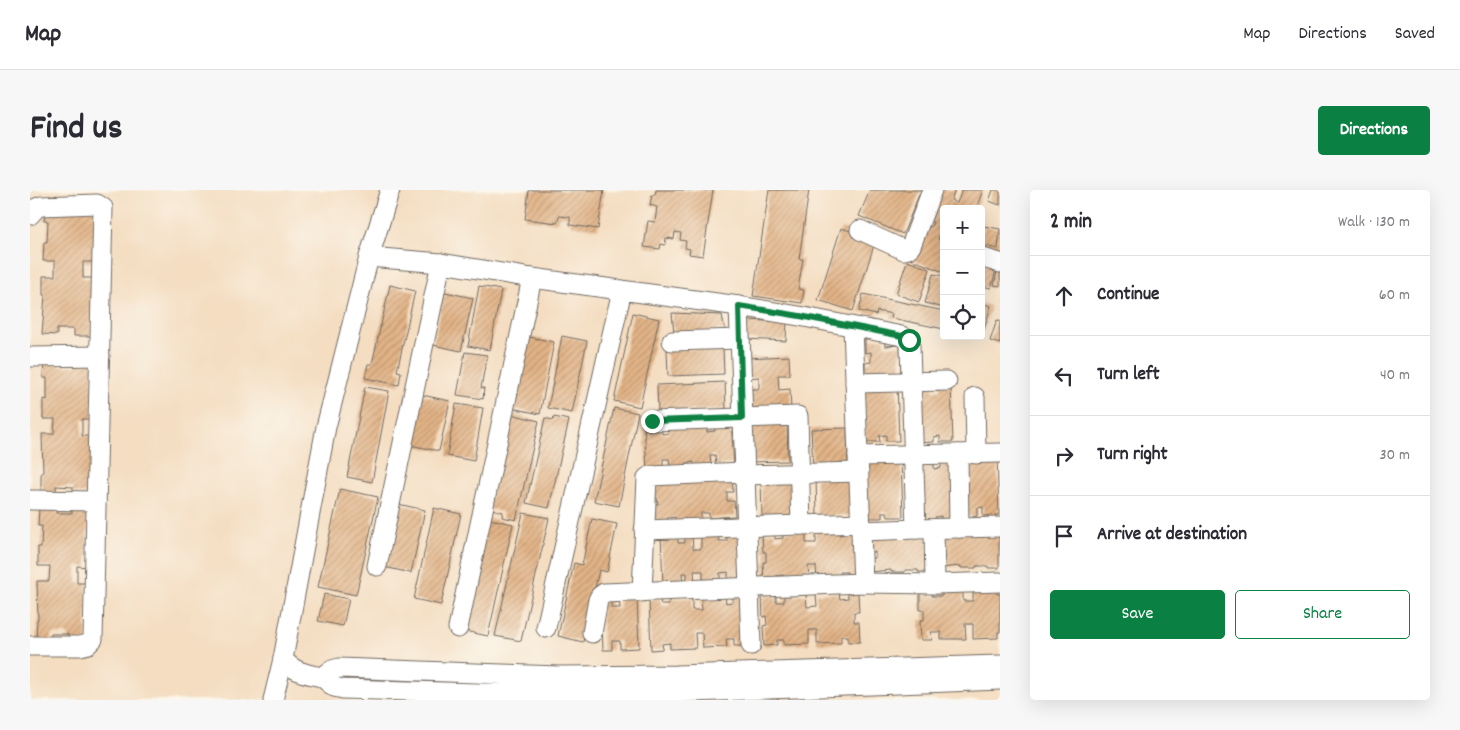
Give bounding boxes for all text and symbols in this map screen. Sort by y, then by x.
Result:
text: Map [25,18,61,52]
text: Map [1243,22,1270,47]
text: Directions [1298,22,1367,47]
text: Saved [1395,22,1435,47]
text: Find us [30,105,122,155]
button: Directions [1318,106,1430,155]
map controls [940,205,985,340]
button: + [940,205,985,250]
text: 2 min [1050,208,1092,238]
text: Walk · 130 m [1338,211,1410,234]
button: − [940,250,985,295]
icon: ahead [1050,282,1078,310]
text: Continue [1097,282,1159,309]
text: 60 m [1379,284,1410,307]
button: locate [940,295,985,340]
route start [898,329,921,352]
icon: left [1050,362,1078,390]
text: Turn left [1097,362,1160,389]
text: 40 m [1380,364,1410,387]
route end [641,410,664,433]
icon: right [1050,442,1078,470]
text: Turn right [1097,442,1168,469]
text: 30 m [1380,444,1410,467]
icon: arrive [1050,522,1078,550]
text: Arrive at destination [1097,522,1247,549]
button: Save [1050,590,1225,639]
button: Share [1235,590,1410,639]

